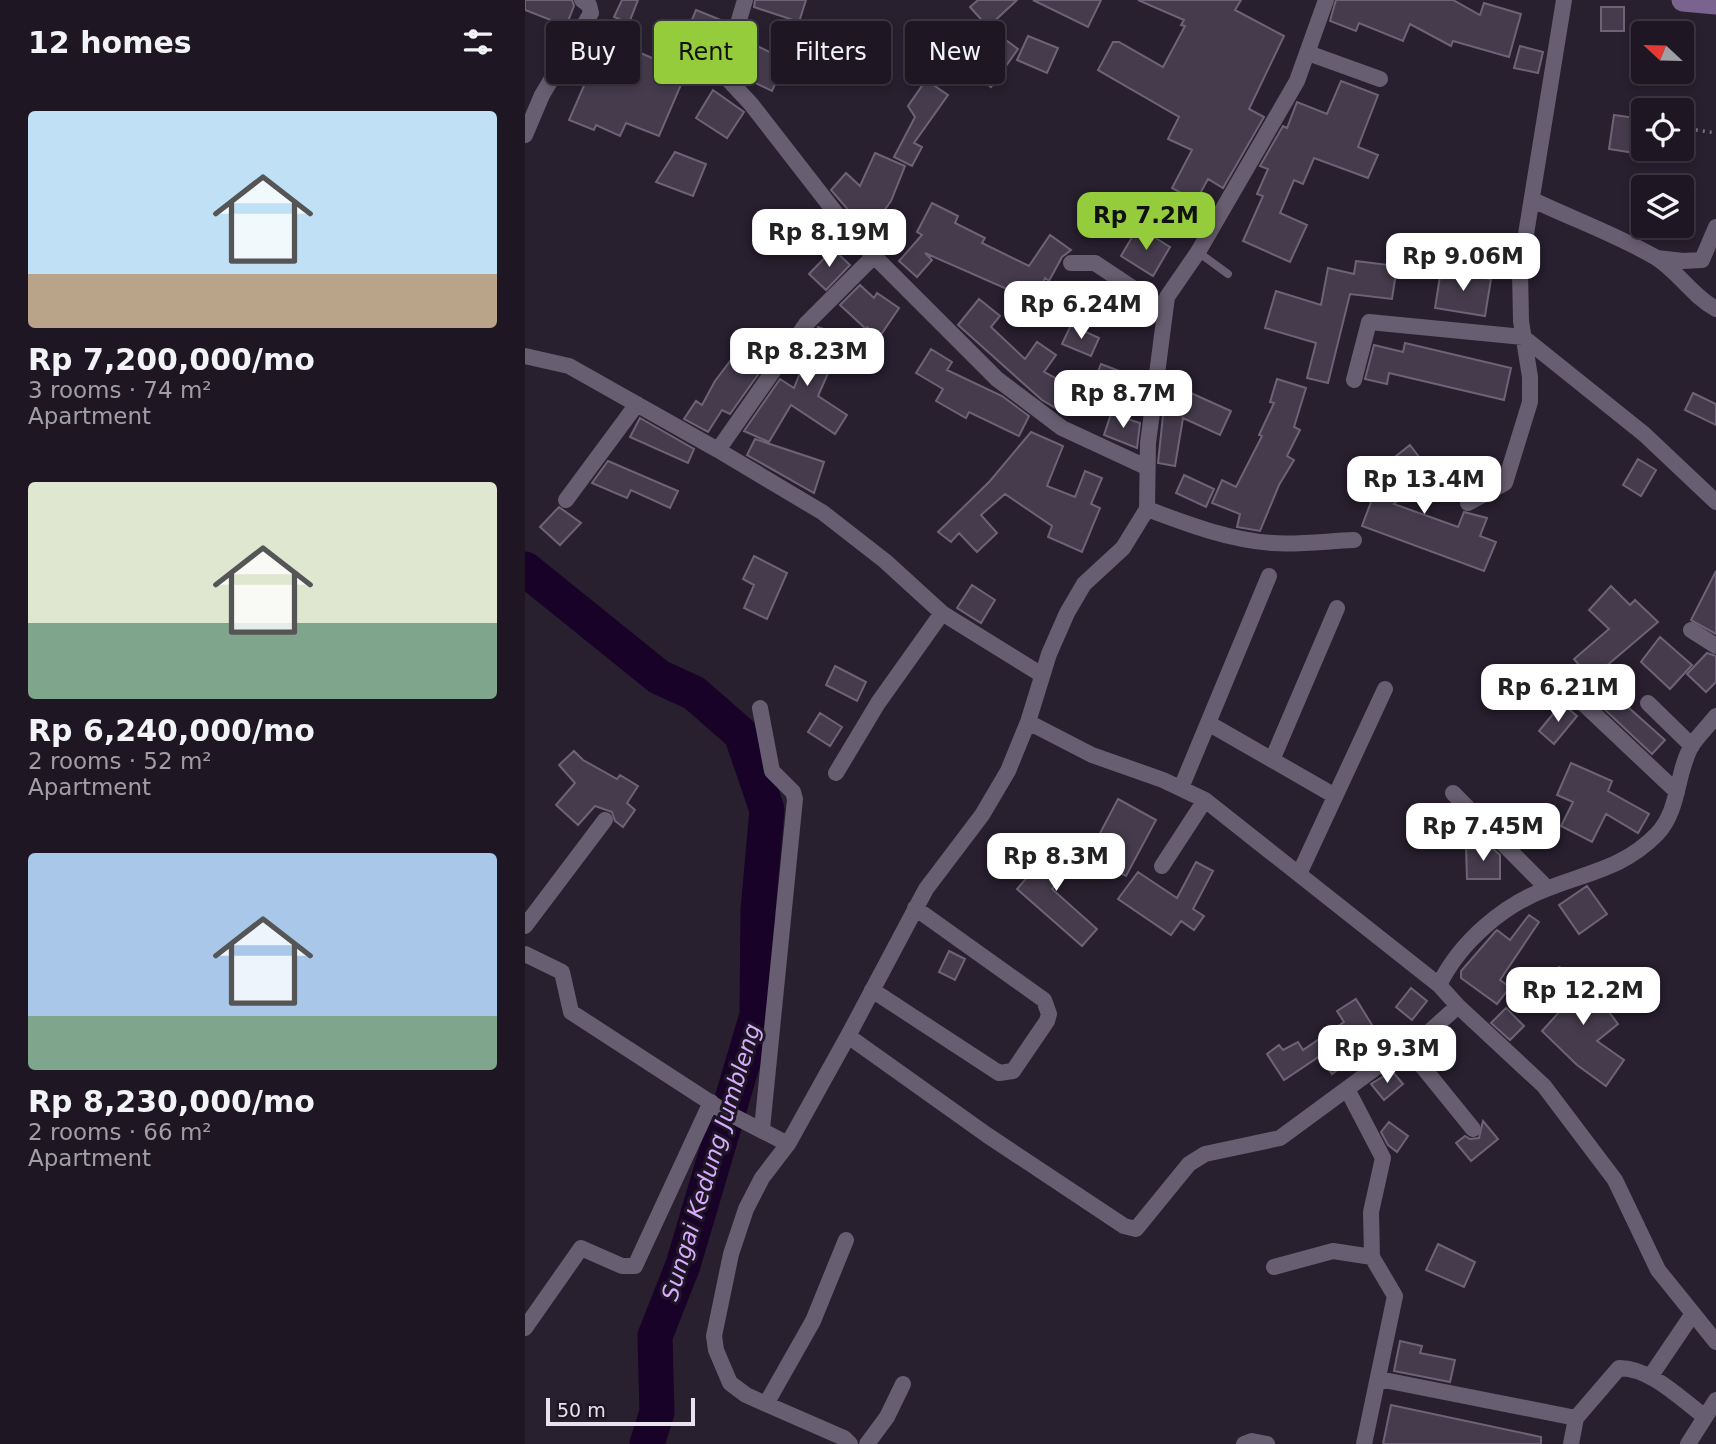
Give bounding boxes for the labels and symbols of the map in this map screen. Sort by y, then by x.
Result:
north arrow [1631,21,1694,84]
pin: Rp 7.2M [1081,192,1211,252]
pin: Rp 8.19M [757,210,901,269]
pin: Rp 9.06M [1391,233,1535,293]
pin: Rp 6.24M [1009,282,1153,341]
pin: Rp 8.23M [735,328,879,388]
pin: Rp 8.7M [1058,370,1188,430]
pin: Rp 13.4M [1352,456,1496,516]
pin: Rp 6.21M [1486,664,1630,724]
pin: Rp 7.45M [1411,804,1555,863]
pin: Rp 8.3M [991,834,1121,893]
pin: Rp 12.2M [1511,968,1655,1027]
water label: Sungai Kedung Jumbleng [656,1020,766,1304]
pin: Rp 9.3M [1322,1026,1452,1085]
scale bar [546,1395,695,1427]

